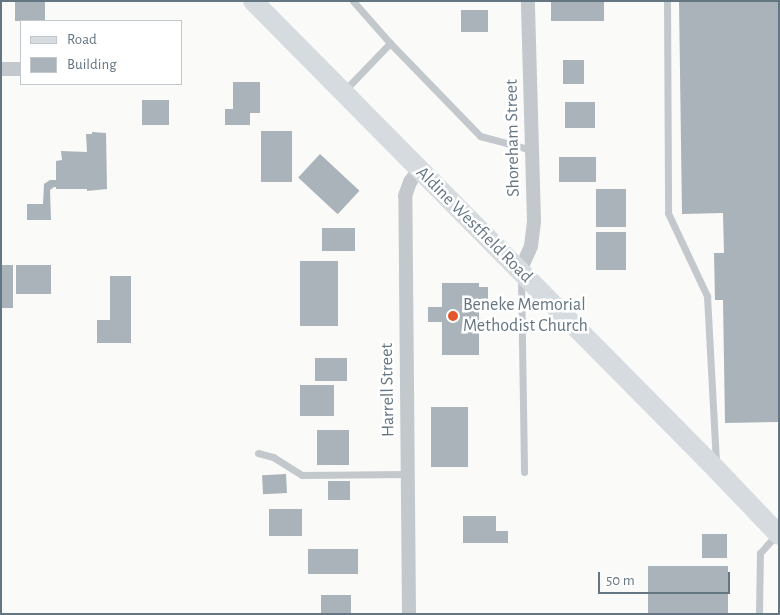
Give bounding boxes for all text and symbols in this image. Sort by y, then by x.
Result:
legend [20,20,182,85]
text: Road [67,32,97,47]
text: Building [67,57,117,72]
street label: Shoreham Street [501,79,525,197]
street label: Aldine Westfield Road [411,162,537,288]
place label: Beneke Memorial Methodist Church [463,295,588,338]
marker: Beneke Memorial Methodist Church [447,310,459,322]
street label: Harrell Street [376,343,400,437]
scale bar [600,562,732,594]
text: 50 m [606,573,635,588]

